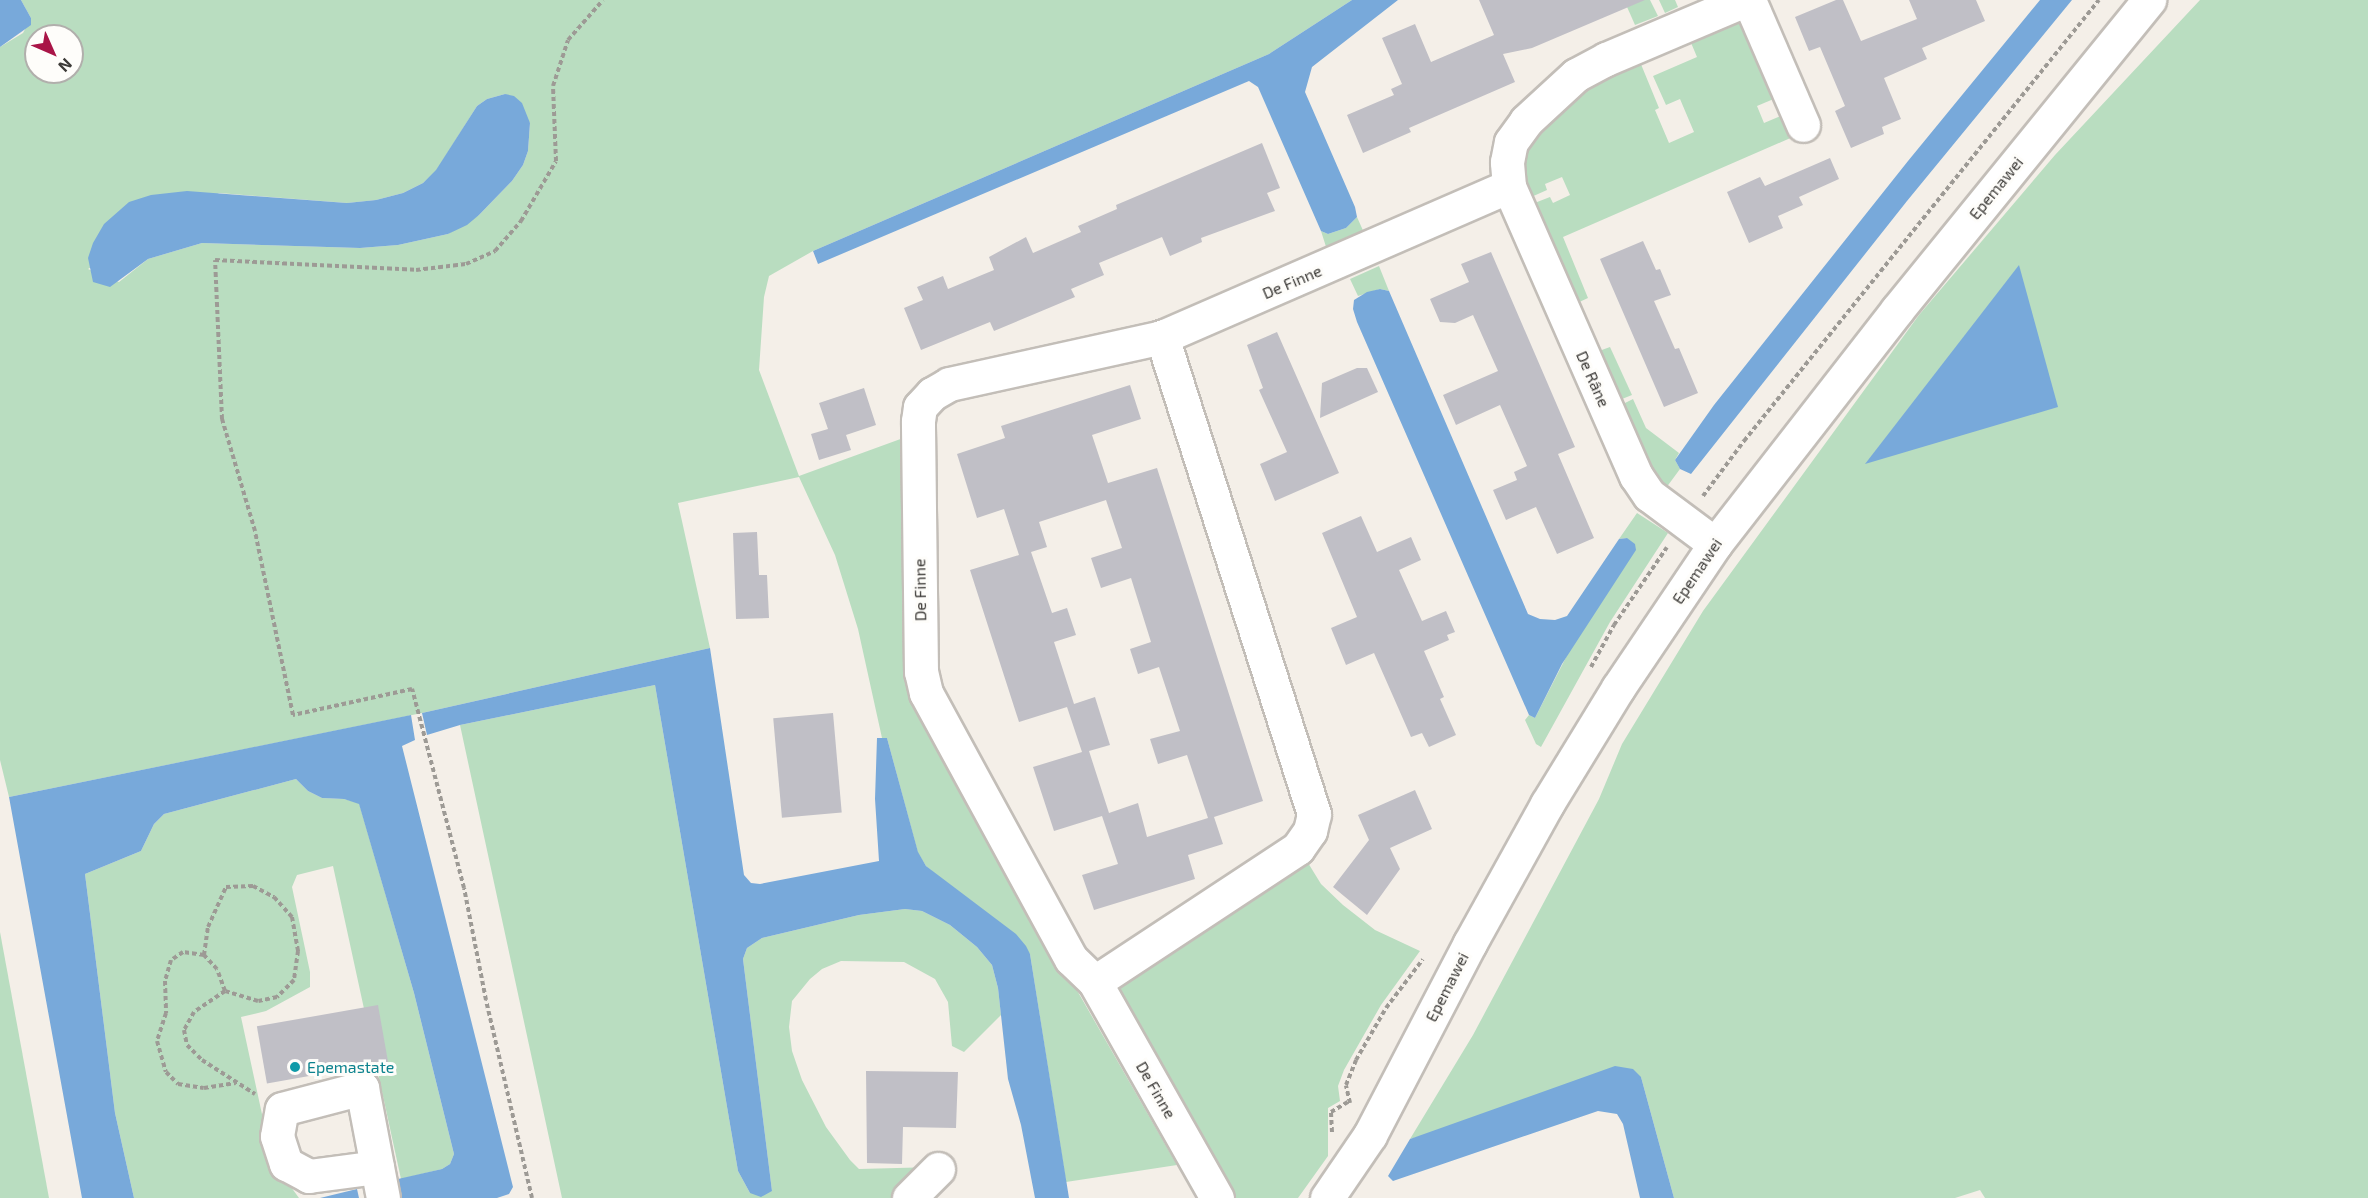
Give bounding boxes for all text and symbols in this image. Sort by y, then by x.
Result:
north arrow [24,24,84,84]
text: N [55,55,76,76]
street label: Epemawei [1965,153,2027,223]
street label: De Finne [1259,261,1325,303]
street label: De Râne [1572,348,1614,410]
street label: Epemawei [1668,534,1726,608]
street label: De Finne [910,559,930,621]
street label: Epemawei [1421,949,1473,1025]
place label: Epemastate [307,1057,394,1077]
street label: De Finne [1132,1058,1180,1122]
marker: Epemastate [288,1060,302,1074]

